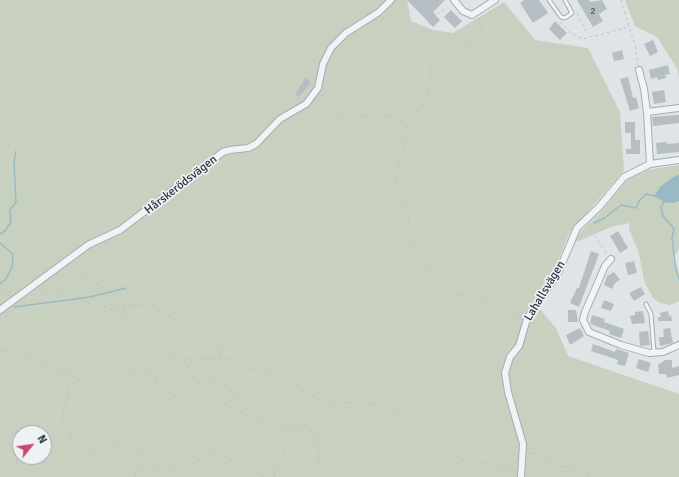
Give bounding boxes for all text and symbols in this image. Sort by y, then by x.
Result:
house number: 2 [590,5,596,17]
street label: Hårskerödsvägen [142,152,220,218]
street label: Lahallsvägen [521,258,569,324]
north arrow [12,425,52,465]
text: N [34,433,50,446]

